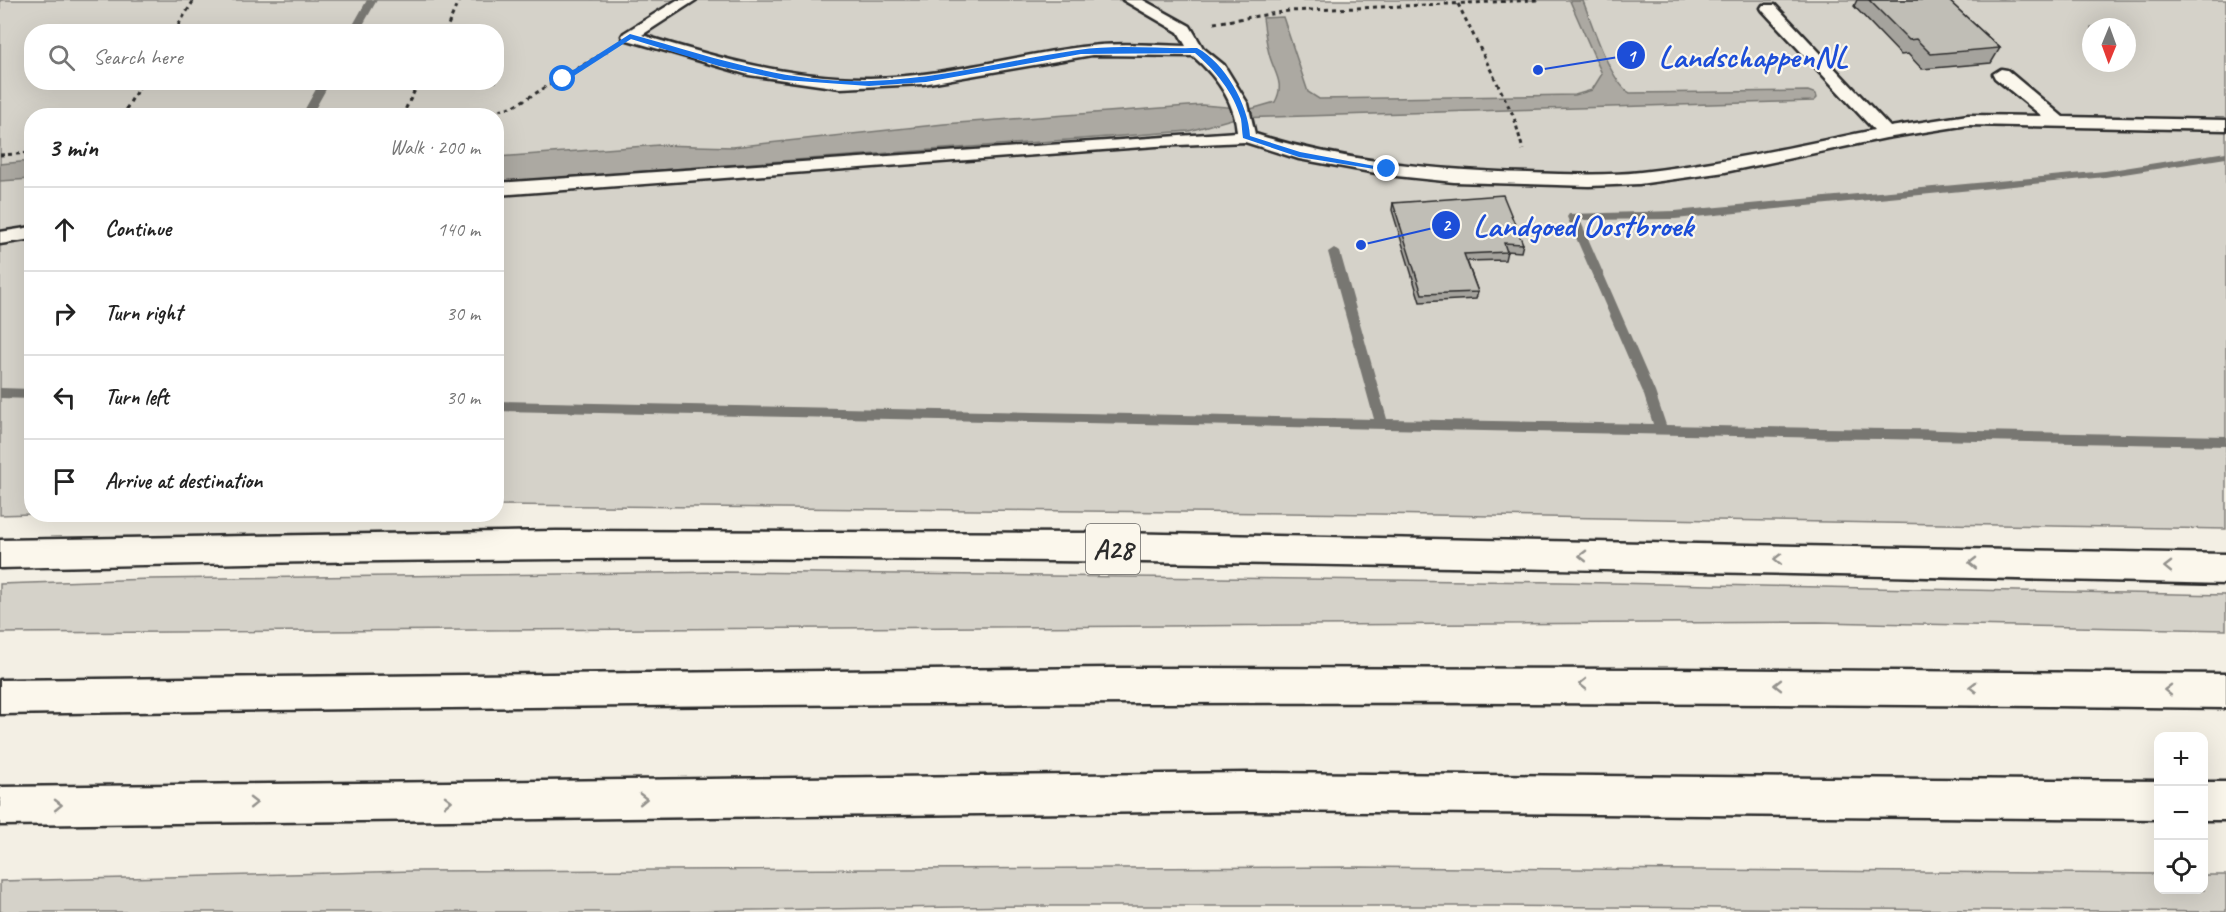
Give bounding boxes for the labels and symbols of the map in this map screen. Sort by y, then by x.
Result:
north arrow [2082,18,2136,72]
callout: LandschappenNL [1616,30,1859,80]
text: LandschappenNL [1658,36,1849,77]
text: 1 [1627,45,1637,67]
route start [549,65,575,91]
route end [1373,155,1399,181]
callout: Landgoed Oostbroek [1431,200,1705,250]
text: Landgoed Oostbroek [1473,205,1696,246]
text: 2 [1442,214,1452,236]
road number: A28 [1086,524,1140,574]
one-way arrow [1578,549,1587,562]
one-way arrow [1773,553,1782,566]
one-way arrow [1968,557,1977,570]
one-way arrow [2163,561,2172,574]
one-way arrow [1578,678,1587,690]
one-way arrow [1773,679,1782,691]
one-way arrow [1968,681,1977,693]
one-way arrow [2163,684,2172,696]
one-way arrow [639,793,648,805]
one-way arrow [444,795,453,807]
one-way arrow [249,797,258,809]
one-way arrow [54,799,63,811]

